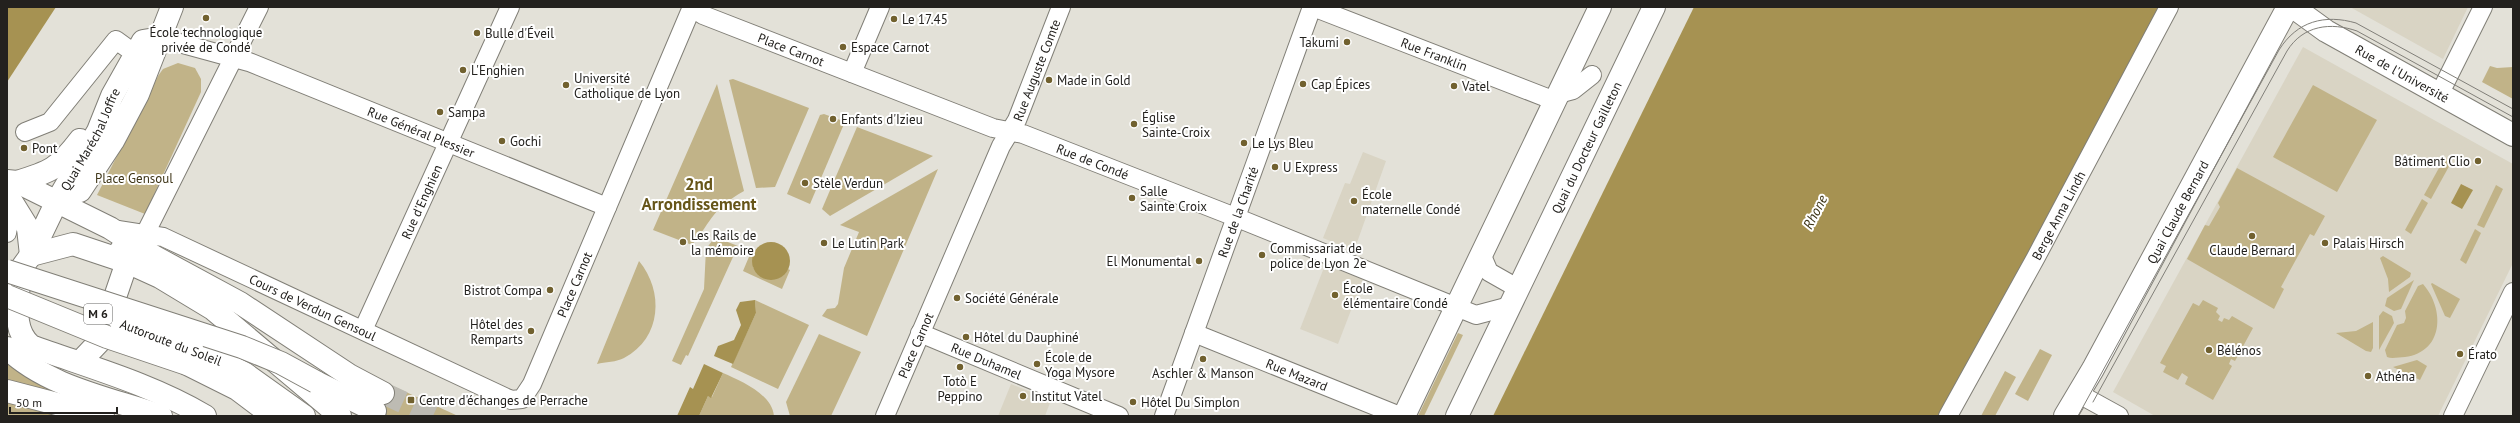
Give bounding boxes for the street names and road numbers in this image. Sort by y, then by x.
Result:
street label: Rue Auguste Comte [1009,17,1064,124]
street label: Place Carnot [755,29,827,71]
street label: Rue Franklin [1398,34,1470,75]
street label: Rue de l'Université [2352,41,2452,107]
street label: Quai du Docteur Gailleton [1548,79,1626,217]
street label: Quai Maréchal Joffre [57,85,124,194]
street label: Rue Général Plessier [365,103,478,162]
street label: Rue de Condé [1054,140,1131,184]
street label: Quai Claude Bernard [2143,158,2213,267]
street label: Rue d'Enghien [398,162,446,242]
street label: Rue de la Charité [1214,164,1263,260]
street label: Berge Anna Lindh [2028,168,2089,263]
street label: Place Carnot [553,249,596,320]
street label: Cours de Verdun Gensoul [246,271,379,345]
road number: M 6 [84,304,112,324]
street label: Place Carnot [894,309,938,381]
street label: Autoroute du Soleil [118,315,224,370]
street label: Rue Duhamel [948,339,1024,383]
street label: Rue Mazard [1263,355,1330,395]

